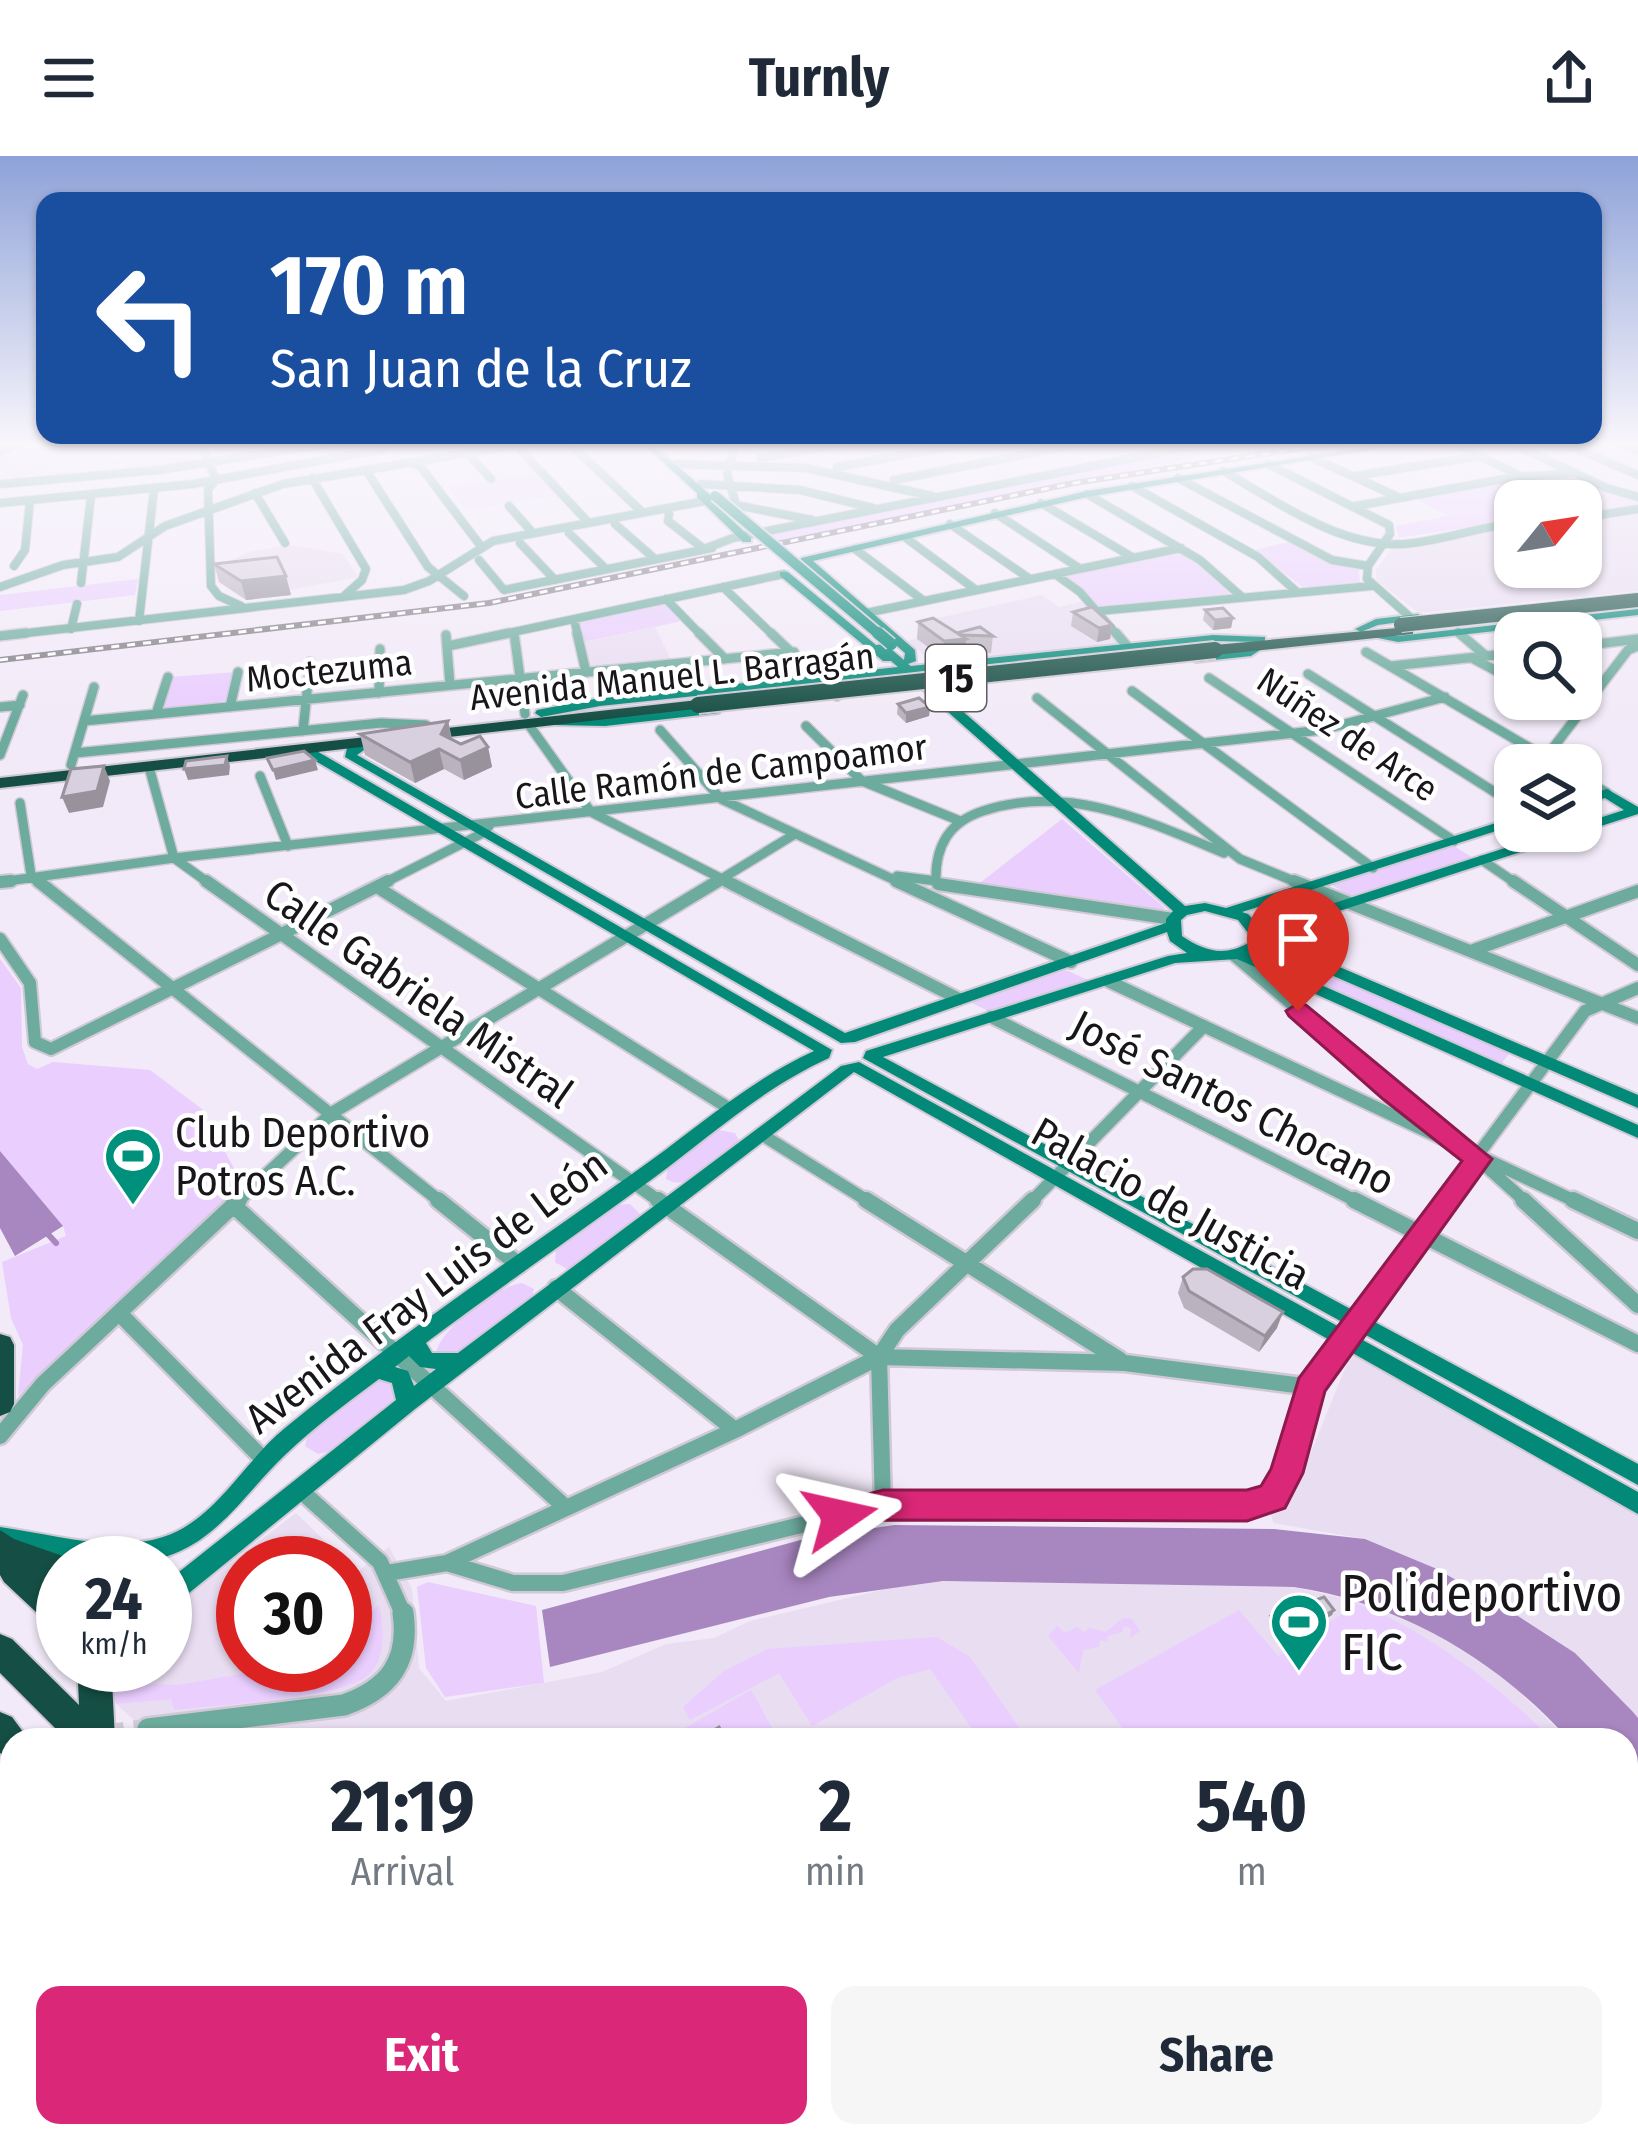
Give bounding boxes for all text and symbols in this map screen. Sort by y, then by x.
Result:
icon: menu [36,45,102,111]
icon: share [1536,45,1602,111]
text: Turnly [749,46,889,110]
text: 170 m [270,235,468,336]
icon: left [72,240,228,396]
text: San Juan de la Cruz [270,337,691,401]
north arrow [1494,480,1602,588]
map controls [1494,480,1602,852]
button: search [1494,612,1602,720]
street label: Avenida Manuel L. Barragán [468,634,876,720]
street label: Moctezuma [244,640,414,702]
road number: 15 [926,645,986,711]
street label: Núñez de Arce [1249,658,1446,811]
street label: Calle Ramón de Campoamor [513,725,930,819]
button: layers [1494,744,1602,852]
street label: Calle Gabriela Mistral [255,869,582,1119]
pin [1247,888,1349,1011]
icon: arrive [1265,906,1331,972]
street label: José Santos Chocano [1063,1000,1403,1206]
street label: Palacio de Justicia [1023,1107,1318,1301]
place label: Club Deportivo Potros A.C. [175,1108,430,1206]
sports icon: Club Deportivo Potros A.C. [102,1125,164,1207]
street label: Avenida Fray Luis de León [236,1139,617,1444]
position arrow [777,1453,903,1579]
speed limit sign: 30 [216,1536,372,1692]
text: 24 [85,1563,143,1635]
place label: Polideportivo FIC [1341,1563,1622,1684]
sports icon: Polideportivo FIC [1268,1591,1330,1673]
text: km/h [81,1626,147,1662]
text: 21:19 [330,1764,475,1850]
text: 2 [819,1764,852,1850]
text: 540 [1196,1764,1308,1850]
text: Arrival [351,1849,454,1895]
text: min [805,1849,865,1895]
text: m [1237,1849,1267,1895]
button: Exit [36,1986,807,2124]
button: Share [831,1986,1602,2124]

